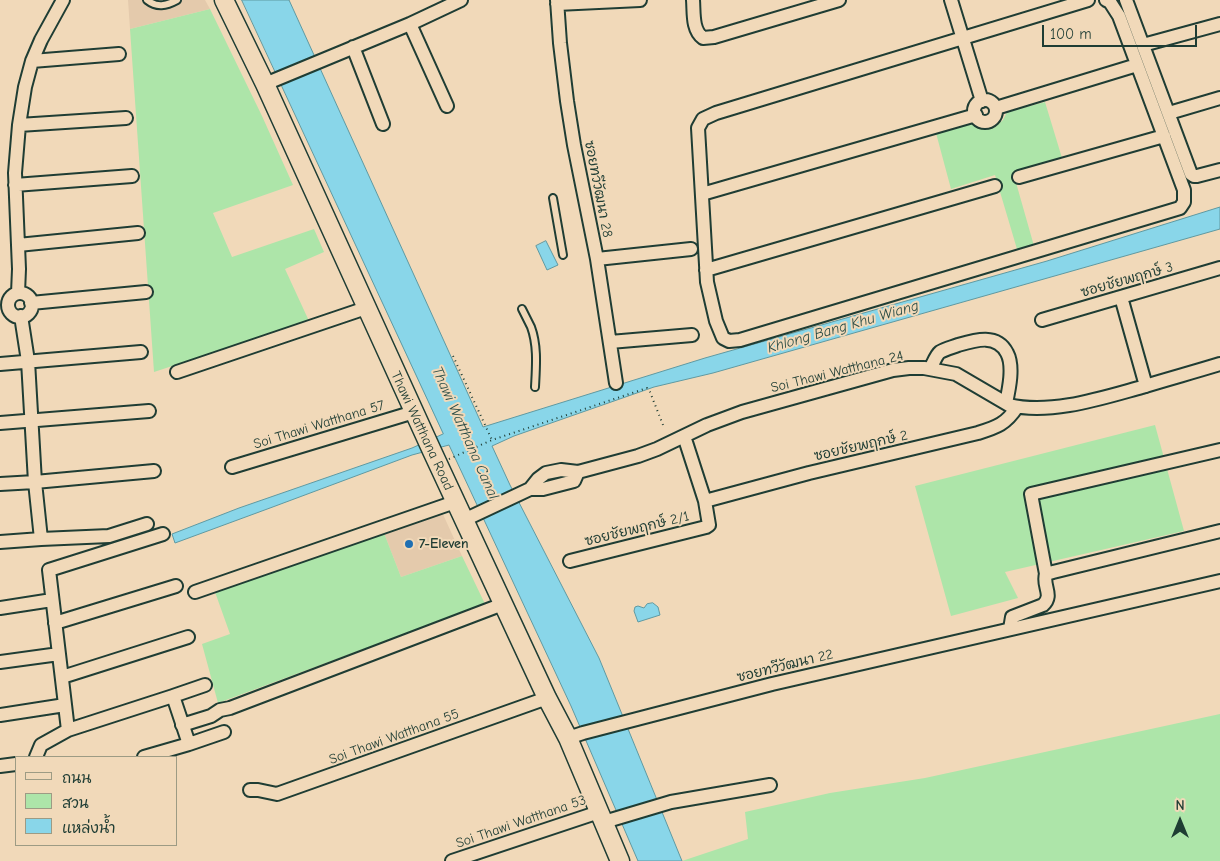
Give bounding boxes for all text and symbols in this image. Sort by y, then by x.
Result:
scale bar [1045,15,1200,47]
text: 100 m [1050,25,1092,43]
street label: ซอยทวีวัฒนา 28 [580,139,616,239]
street label: ซอยชัยพฤกษ์ 3 [1079,259,1175,301]
water label: Khlong Bang Khu Wiang [765,297,921,357]
street label: Soi Thawi Watthana 24 [769,347,905,397]
water label: Thawi Watthana Canal [428,364,502,502]
street label: Thawi Watthana Road [387,369,457,493]
street label: Soi Thawi Watthana 57 [251,397,387,453]
street label: ซอยชัยพฤกษ์ 2 [813,427,909,465]
street label: ซอยชัยพฤกษ์ 2/1 [583,508,691,550]
place label: 7-Eleven [419,536,469,552]
marker: 7-Eleven [403,538,415,550]
street label: ซอยทวีวัฒนา 22 [735,646,835,686]
street label: Soi Thawi Watthana 55 [327,706,461,768]
legend [15,756,178,846]
text: ถนน [62,769,91,787]
street label: Soi Thawi Watthana 53 [454,792,588,852]
text: สวน [62,794,89,812]
north arrow [1155,796,1205,846]
text: N [1175,797,1185,814]
text: แหล่งน้ำ [62,819,116,837]

